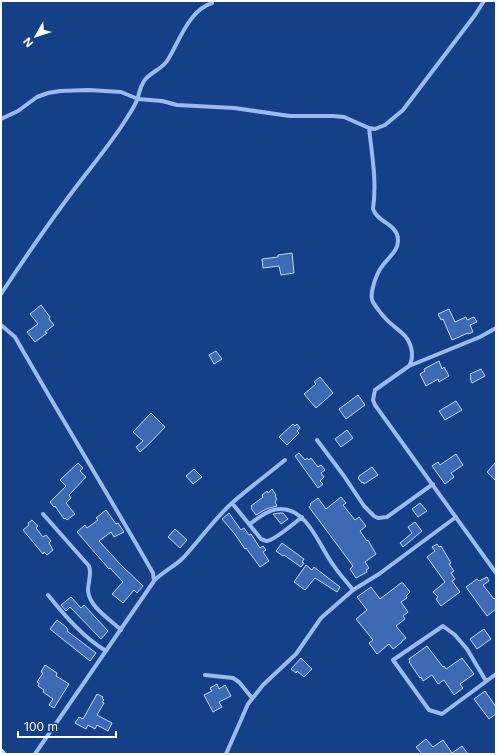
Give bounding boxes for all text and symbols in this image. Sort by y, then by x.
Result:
north arrow [16,16,56,56]
text: N [20,35,36,50]
scale bar [18,713,116,739]
text: 100 m [24,719,58,734]

